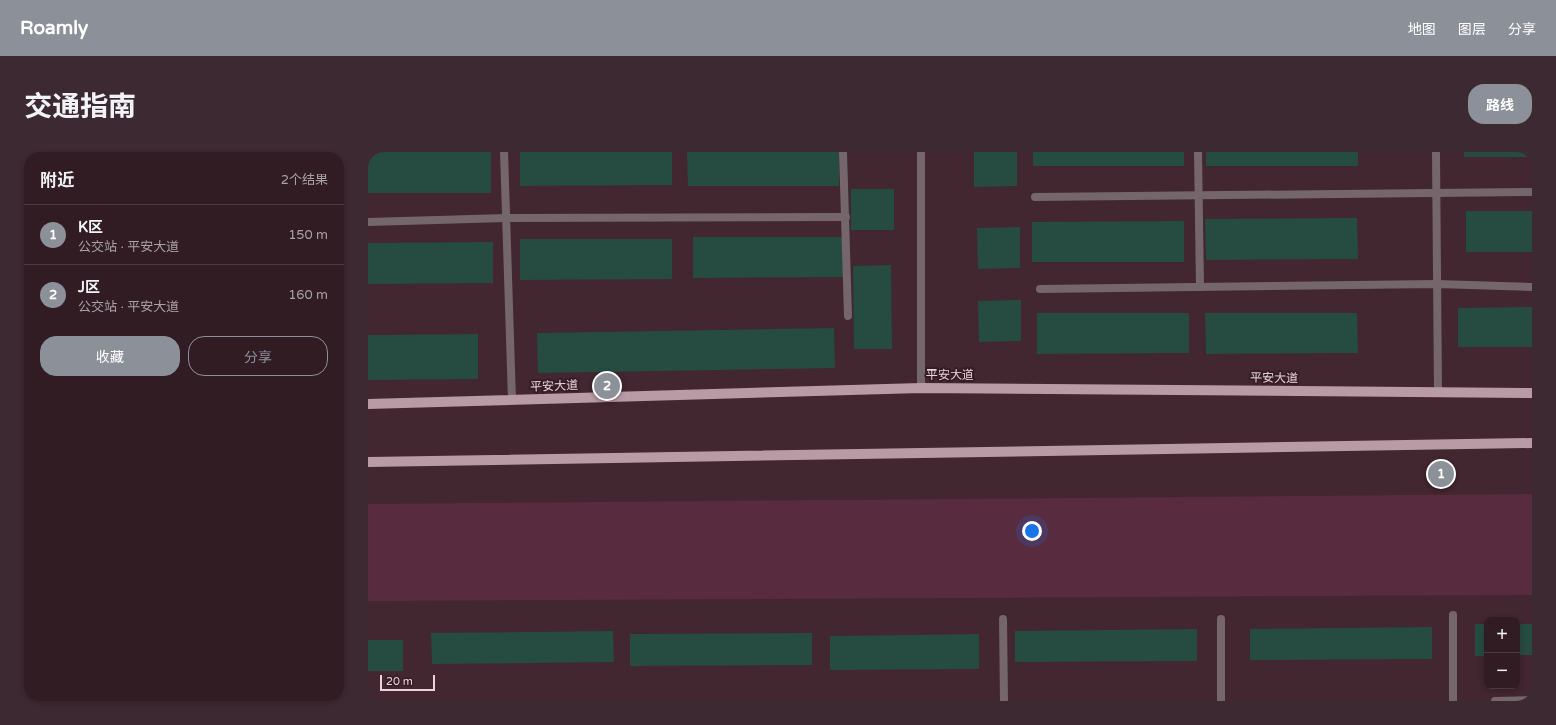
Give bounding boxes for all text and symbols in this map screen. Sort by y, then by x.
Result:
text: Roamly [20,17,88,39]
text: 地图 [1408,21,1436,38]
text: 图层 [1458,21,1486,38]
text: 分享 [1508,21,1536,38]
button: 路线 [1468,84,1532,124]
text: 交通指南 [24,90,136,124]
text: 附近 [40,170,74,191]
text: 2个结果 [281,172,328,188]
text: K区 [78,218,103,236]
text: 1 [49,227,57,243]
text: 150 m [288,227,328,243]
text: 公交站 · 平安大道 [78,239,179,255]
text: J区 [78,278,100,296]
text: 2 [49,287,57,303]
text: 160 m [288,287,328,303]
text: 公交站 · 平安大道 [78,299,179,315]
button: 收藏 [40,336,180,376]
button: 分享 [188,336,328,376]
street label: 平安大道 [926,368,974,382]
pin: 2 [594,371,620,401]
street label: 平安大道 [1250,371,1298,385]
street label: 平安大道 [530,378,578,394]
pin: 1 [1428,459,1454,489]
your location [1022,521,1042,541]
map controls [1484,617,1520,689]
button: + [1484,617,1520,653]
button: − [1484,653,1520,689]
scale bar [380,673,435,692]
text: 20 m [386,675,413,688]

